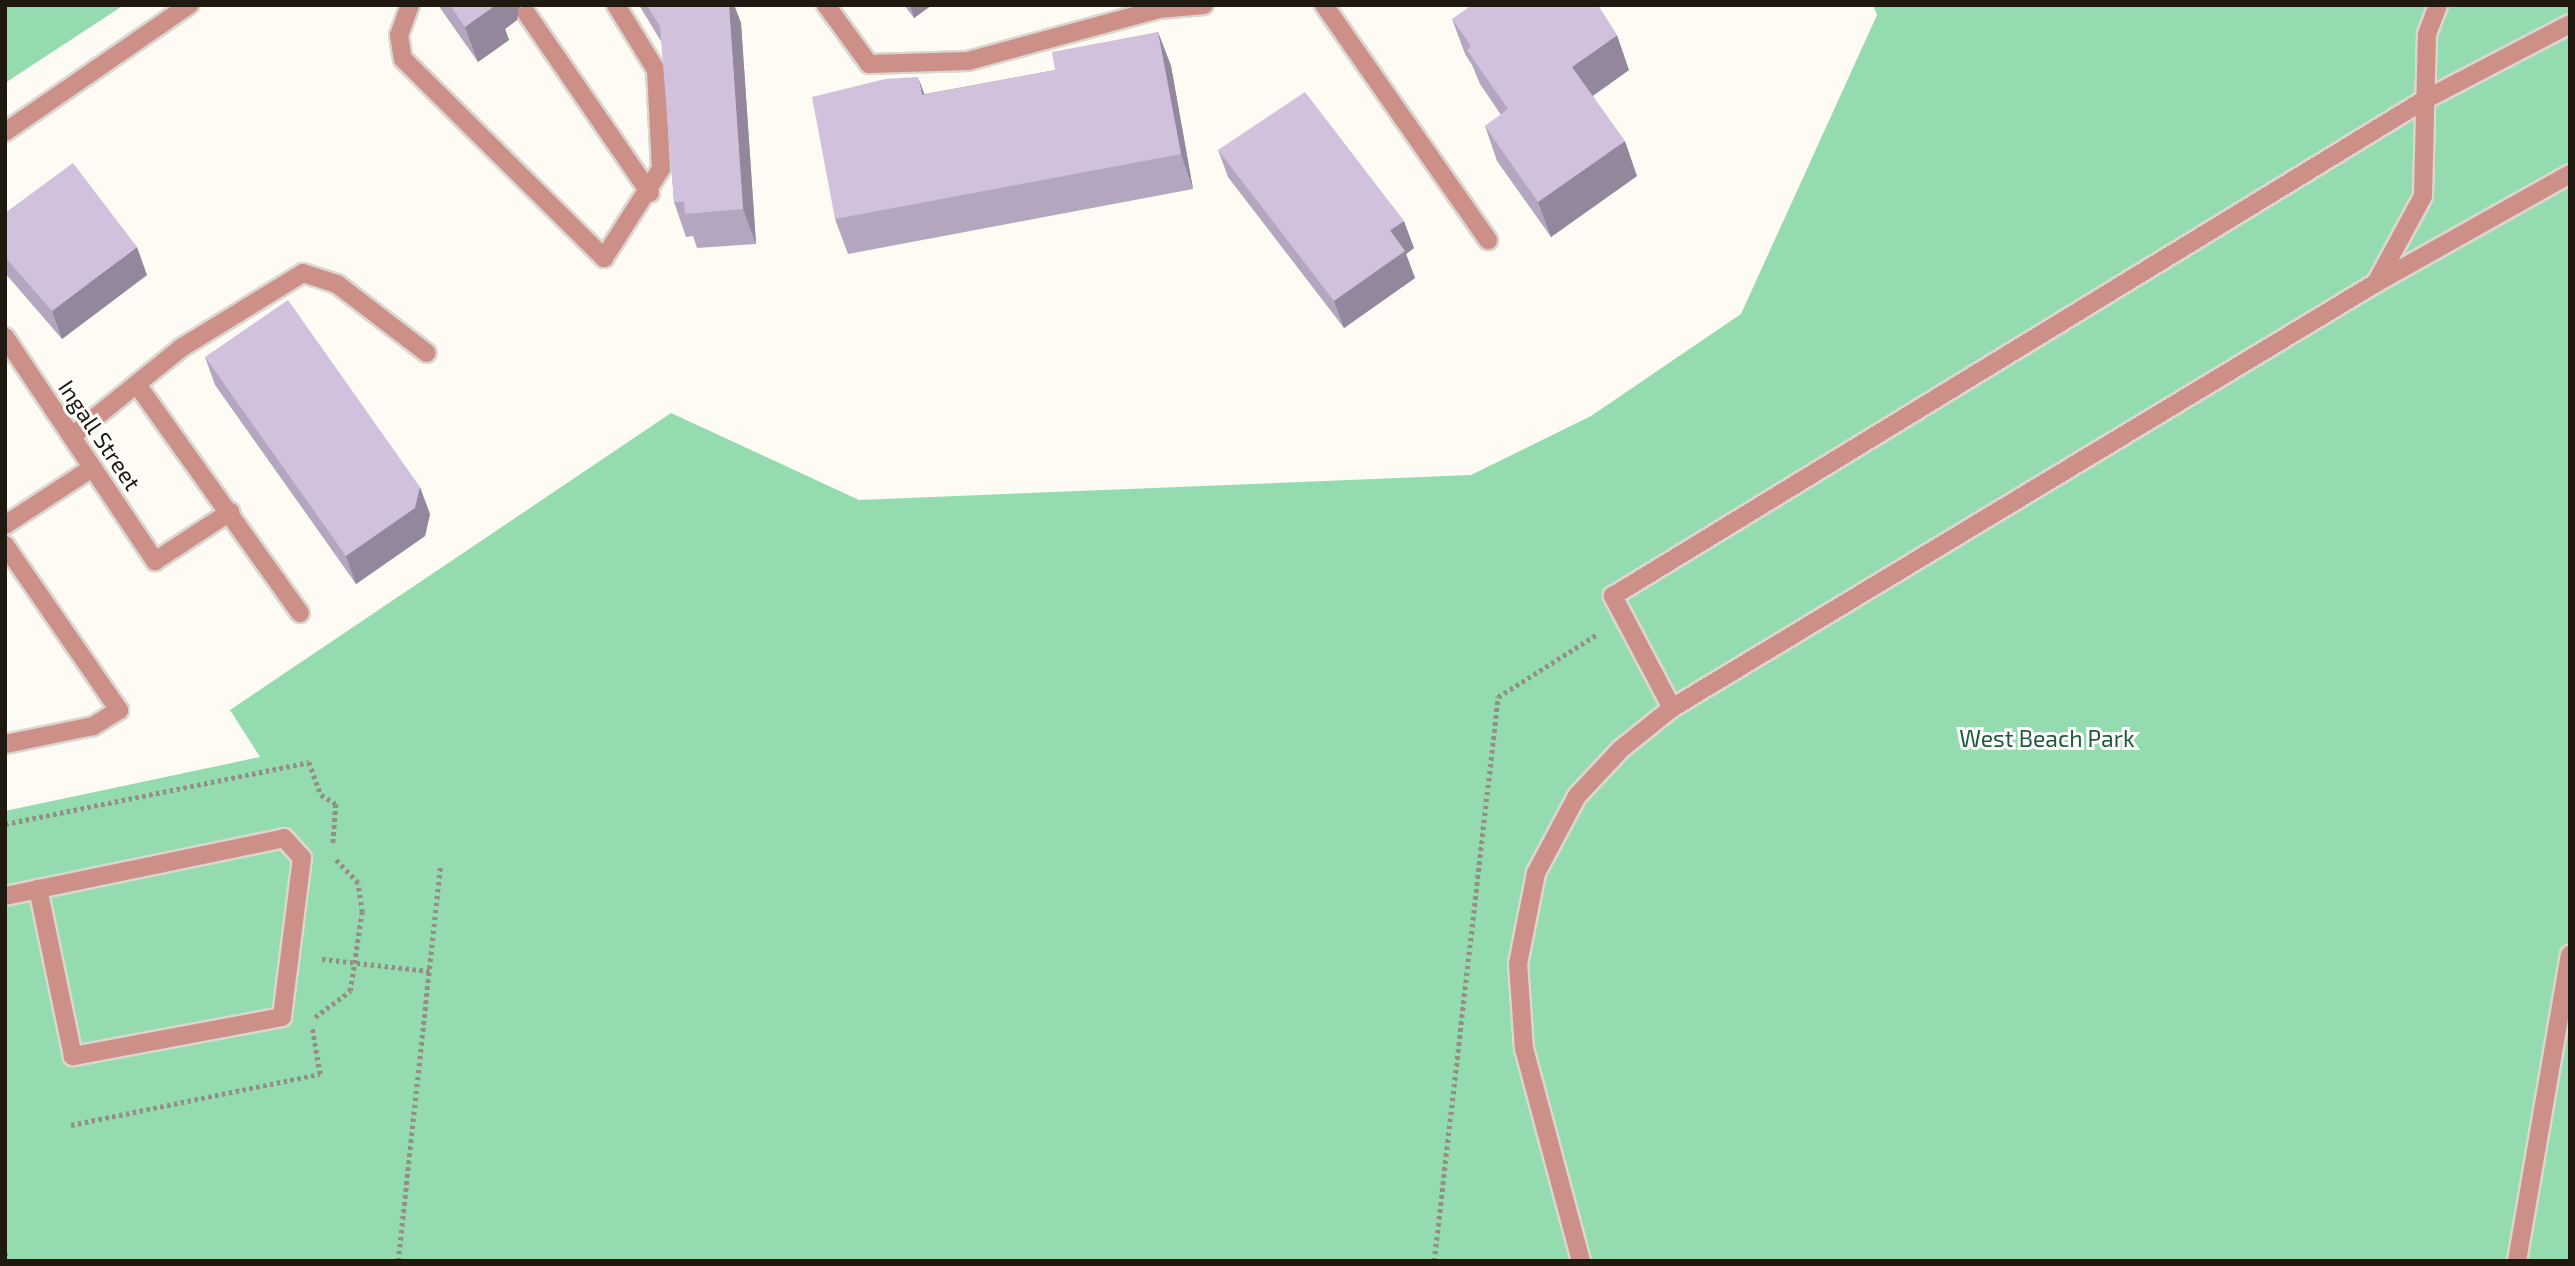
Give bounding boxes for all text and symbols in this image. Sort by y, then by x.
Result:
street label: Ingall Street [53,374,147,496]
park label: West Beach Park [1959,724,2135,752]

